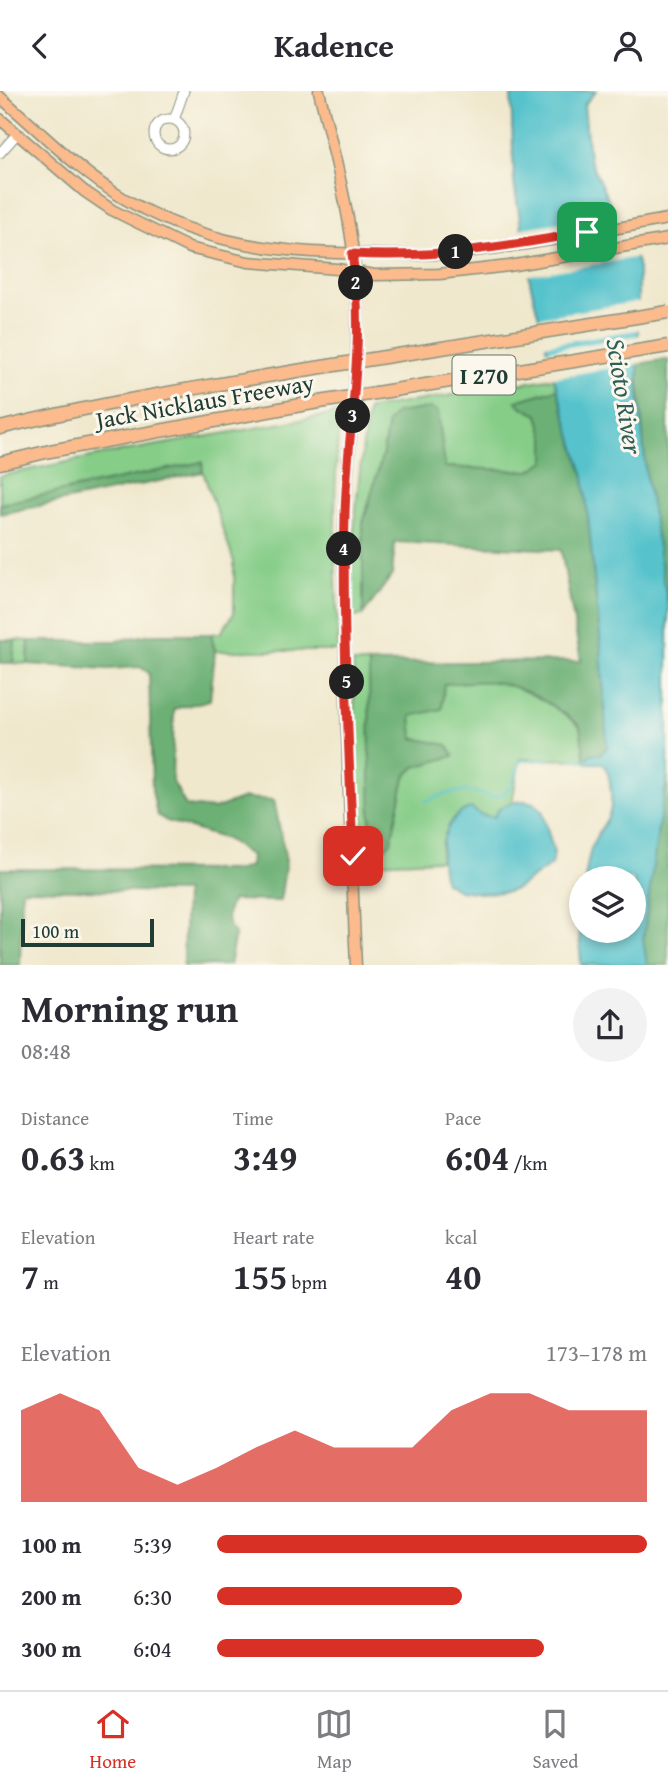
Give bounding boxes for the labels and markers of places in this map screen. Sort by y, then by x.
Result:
pin [557,202,617,262]
pin: 1 [438,235,474,269]
pin: 2 [338,265,374,301]
pin: 3 [336,399,370,433]
pin: 4 [326,531,362,567]
pin: 5 [330,665,364,699]
pin [323,826,383,886]

